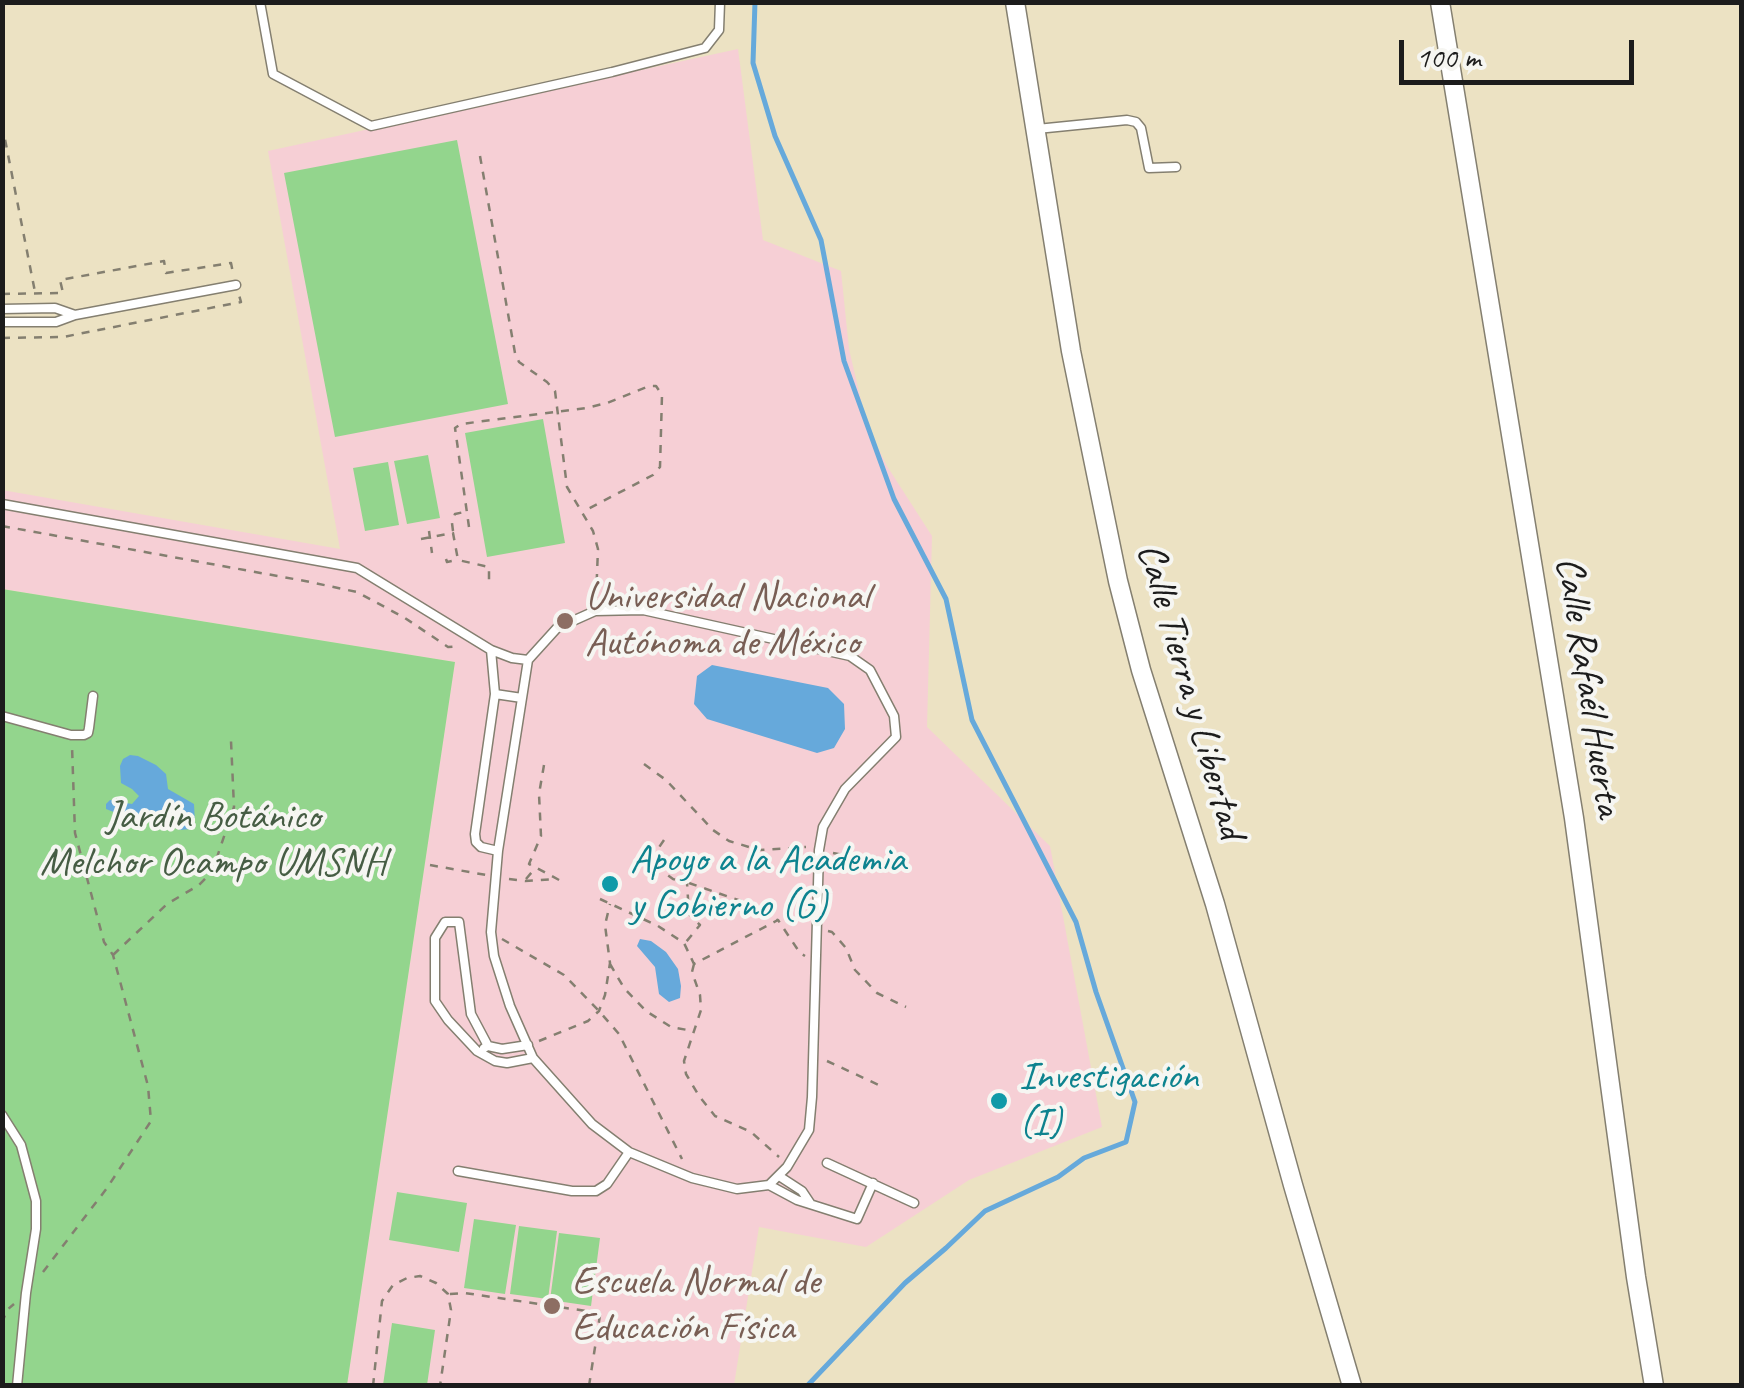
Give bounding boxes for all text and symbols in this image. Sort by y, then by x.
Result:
scale bar [1404,20,1639,82]
text: 100 m [1416,38,1481,76]
street label: Calle Tierra y Libertad [1125,538,1255,844]
street label: Calle Rafaél Huerta [1544,554,1632,820]
place label: Universidad Nacional Autónoma de México [585,574,870,668]
marker: Universidad Nacional Autónoma de México [554,610,576,632]
park label: Jardín Botánico Melchor Ocampo UMSNH [40,794,386,888]
place label: Apoyo a la Academia y Gobierno (G) [630,837,906,931]
marker: Apoyo a la Academia y Gobierno (G) [599,873,621,895]
place label: Investigación (I) [1019,1054,1198,1148]
marker: Investigación (I) [988,1090,1010,1112]
place label: Escuela Normal de Educación Física [572,1259,820,1353]
marker: Escuela Normal de Educación Física [541,1295,563,1317]

